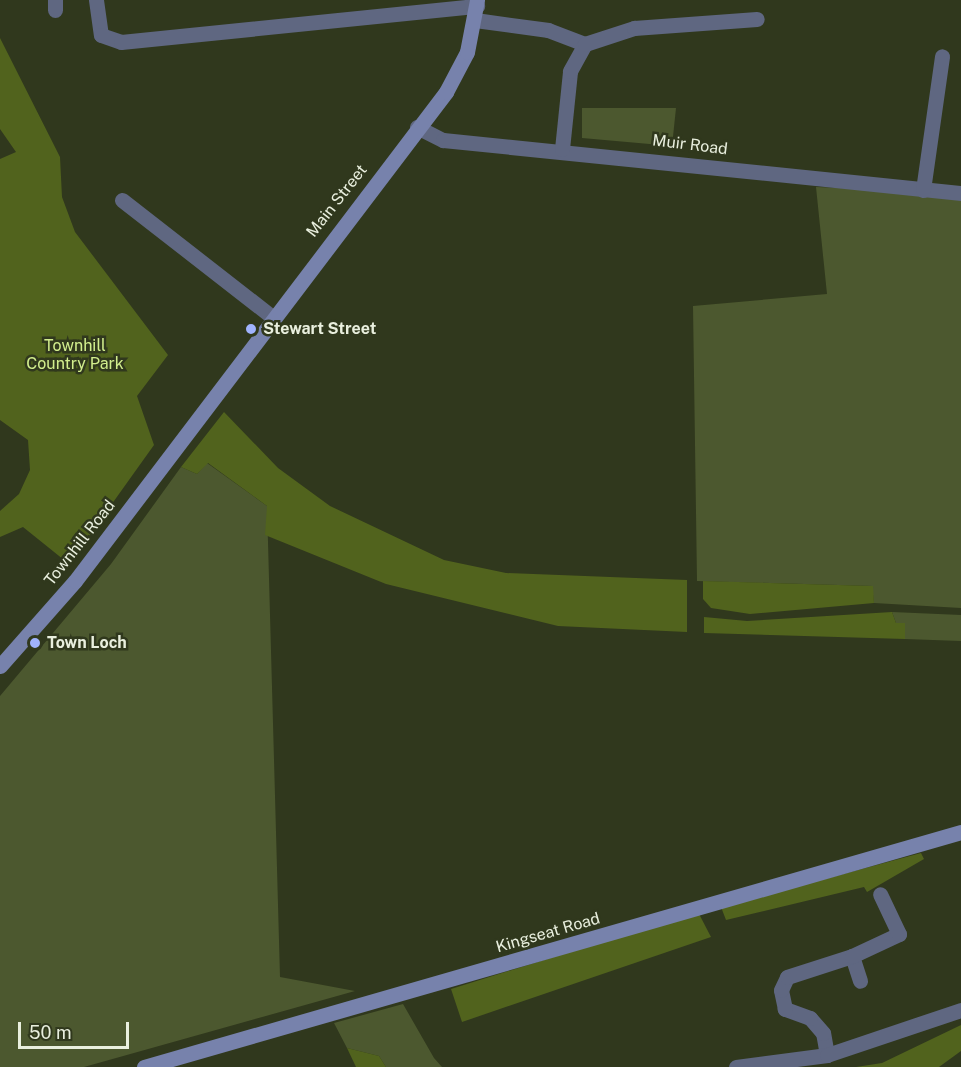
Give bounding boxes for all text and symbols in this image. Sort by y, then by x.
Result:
street label: Muir Road [651,131,729,159]
street label: Main Street [303,161,371,241]
place label: Stewart Street [263,319,376,339]
marker: Stewart Street [244,322,258,336]
park label: Townhill Country Park [26,336,124,374]
street label: Townhill Road [41,496,119,590]
place label: Town Loch [47,633,127,653]
marker: Town Loch [28,636,42,650]
street label: Kingseat Road [494,909,602,957]
scale bar [21,1010,132,1048]
text: 50 m [29,1022,72,1043]

